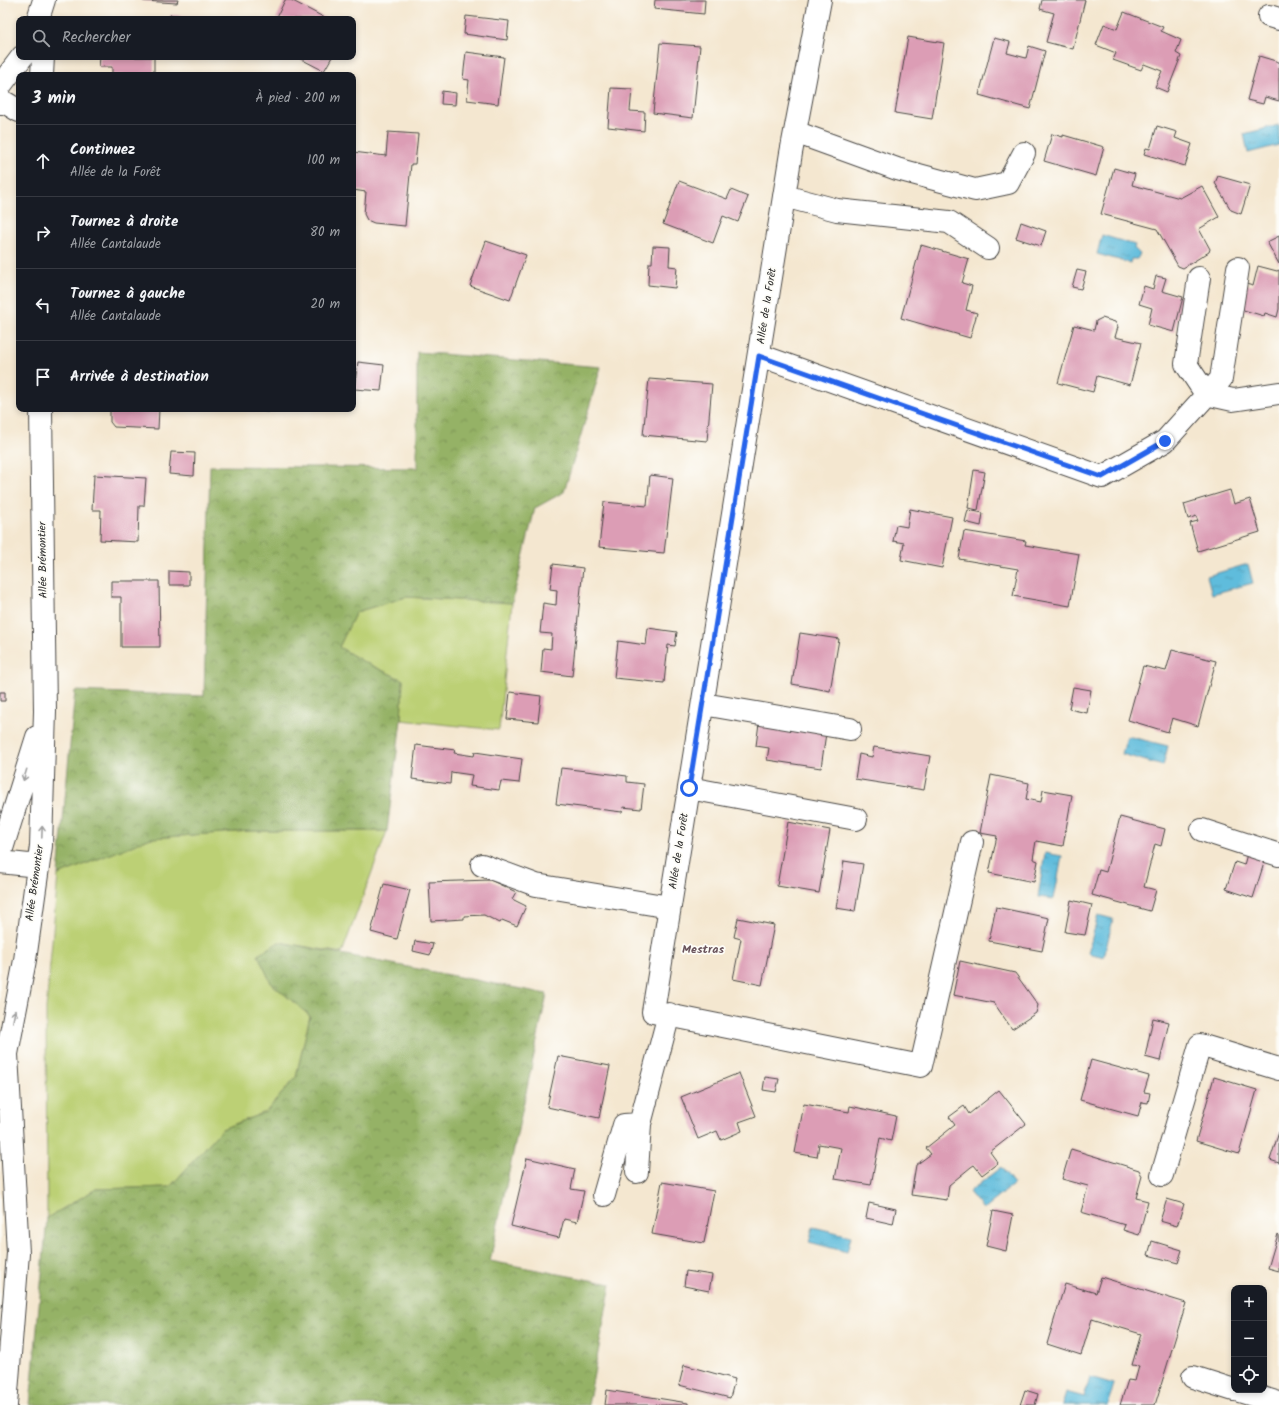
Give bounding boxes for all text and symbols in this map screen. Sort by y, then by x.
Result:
search box [16,16,356,60]
text: Rechercher [62,26,130,50]
icon: search [30,27,52,49]
text: 3 min [32,85,76,112]
text: À pied · 200 m [256,88,340,109]
text: Continuez [70,138,135,162]
icon: ahead [32,150,54,172]
text: 100 m [307,150,340,171]
text: Allée de la Forêt [70,162,161,183]
text: Tournez à droite [70,210,178,234]
icon: right [32,222,54,244]
text: 80 m [310,222,340,243]
text: Allée Cantalaude [70,234,161,255]
street label: Allée de la Forêt [752,266,782,345]
text: Tournez à gauche [70,282,185,306]
icon: left [32,294,54,316]
text: 20 m [310,294,340,315]
text: Allée Cantalaude [70,306,161,327]
text: Arrivée à destination [70,365,209,389]
icon: arrive [32,366,54,388]
route end [1156,432,1174,450]
street label: Allée Brémontier [33,520,53,599]
one-way arrow [21,768,28,781]
route start [680,779,698,797]
street label: Allée de la Forêt [664,811,694,890]
one-way arrow [38,826,45,839]
street label: Allée Brémontier [21,842,49,922]
district label: Mestras [682,940,724,959]
one-way arrow [10,1010,18,1023]
map controls [1231,1285,1267,1393]
button: + [1231,1285,1267,1321]
button: − [1231,1321,1267,1357]
button: locate [1231,1357,1267,1393]

